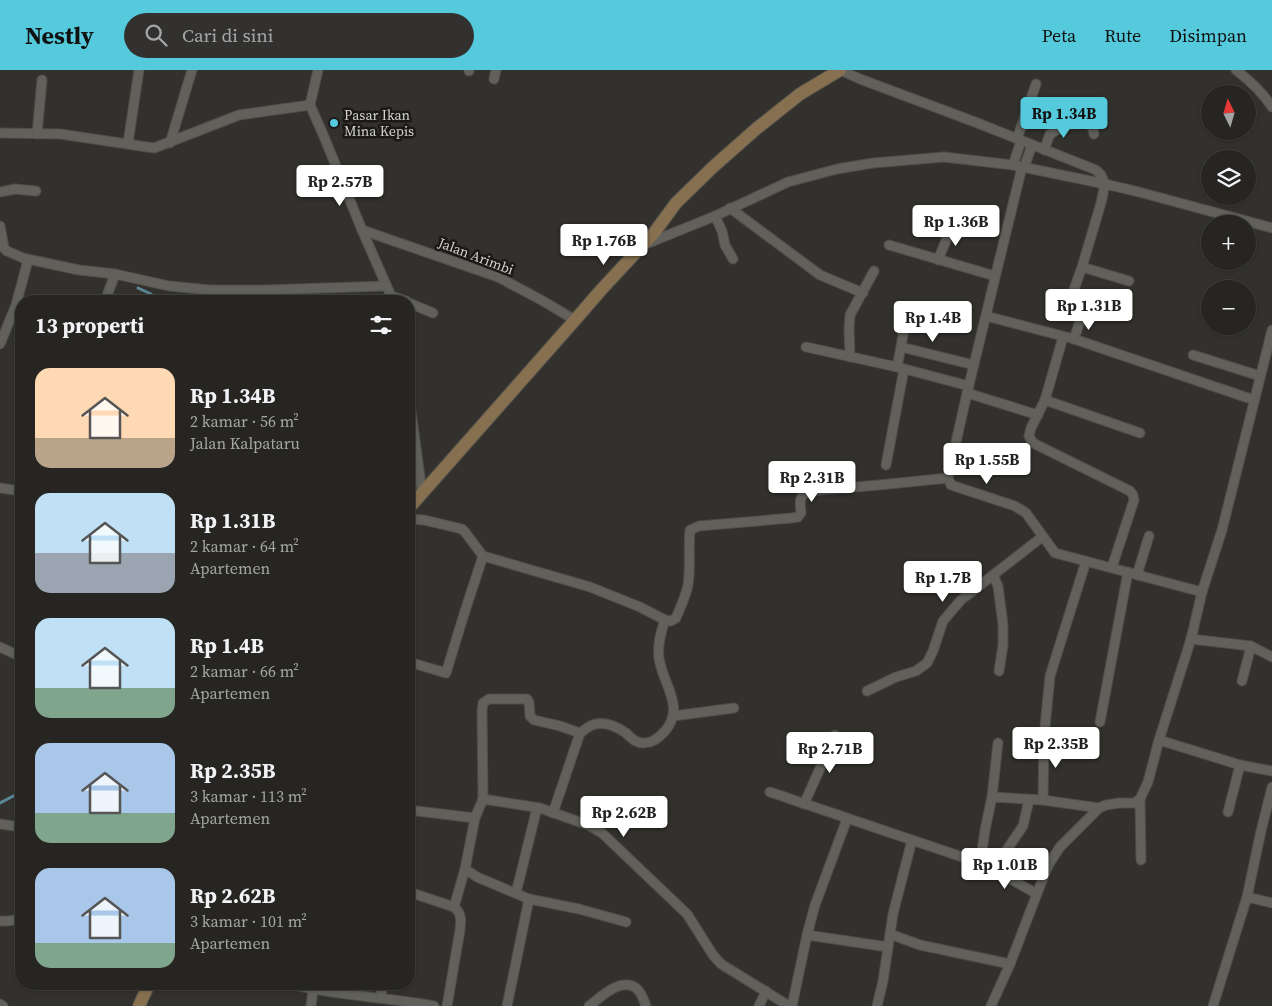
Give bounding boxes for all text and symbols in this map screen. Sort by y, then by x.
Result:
search box [124,13,474,58]
text: Nestly [25,19,94,52]
icon: search [142,21,170,49]
text: Cari di sini [182,22,274,48]
text: Peta [1042,23,1076,48]
text: Rute [1104,23,1141,48]
text: Disimpan [1169,23,1247,48]
north arrow [1201,85,1256,140]
map controls [1201,85,1256,335]
pin: Rp 1.34B [1012,97,1116,139]
text: Rp 1.34B [1031,102,1097,124]
place label: Pasar Ikan Mina Kepis [344,105,414,141]
marker: Pasar Ikan Mina Kepis [328,117,340,129]
button: layers [1201,150,1256,205]
pin: Rp 2.57B [288,164,392,207]
text: Rp 2.57B [307,170,373,192]
pin: Rp 1.36B [904,204,1008,247]
text: Rp 1.36B [923,210,989,232]
button: + [1201,215,1256,270]
pin: Rp 1.76B [552,224,656,266]
text: Rp 1.76B [571,229,637,251]
street label: Jalan Arimbi [435,232,517,280]
button: − [1201,280,1256,335]
pin: Rp 1.31B [1037,288,1141,331]
text: Rp 1.31B [1056,294,1122,316]
pin: Rp 1.4B [887,300,979,343]
text: Rp 1.4B [905,306,961,328]
text: 13 properti [35,311,144,340]
icon: filters [367,311,395,339]
text: Rp 1.34B [190,381,275,410]
icon: home [75,388,135,448]
text: 2 kamar · 56 m² [190,410,299,432]
text: Jalan Kalpataru [190,432,300,454]
pin: Rp 1.55B [935,442,1039,485]
text: Rp 1.55B [954,448,1020,470]
pin: Rp 2.31B [760,460,864,503]
text: Rp 2.31B [779,466,845,488]
text: Rp 1.31B [190,506,275,535]
icon: home [75,513,135,573]
text: 2 kamar · 64 m² [190,535,299,557]
text: Apartemen [190,557,270,579]
pin: Rp 1.7B [897,560,989,603]
text: Rp 1.7B [915,566,971,588]
text: Rp 1.4B [190,631,264,660]
icon: home [75,638,135,698]
text: 2 kamar · 66 m² [190,660,299,682]
text: Apartemen [190,682,270,704]
pin: Rp 2.35B [1004,726,1108,769]
pin: Rp 2.71B [778,732,882,774]
text: Rp 2.35B [1023,732,1089,754]
text: Rp 2.71B [797,737,863,759]
text: Rp 2.35B [190,756,275,785]
icon: home [75,763,135,823]
text: 3 kamar · 113 m² [190,785,307,807]
pin: Rp 2.62B [572,796,676,838]
text: Rp 2.62B [591,801,657,823]
text: Apartemen [190,807,270,829]
pin: Rp 1.01B [953,848,1057,890]
text: Rp 1.01B [972,853,1038,875]
text: Rp 2.62B [190,881,275,910]
icon: home [75,888,135,948]
text: 3 kamar · 101 m² [190,910,307,932]
text: Apartemen [190,932,270,954]

